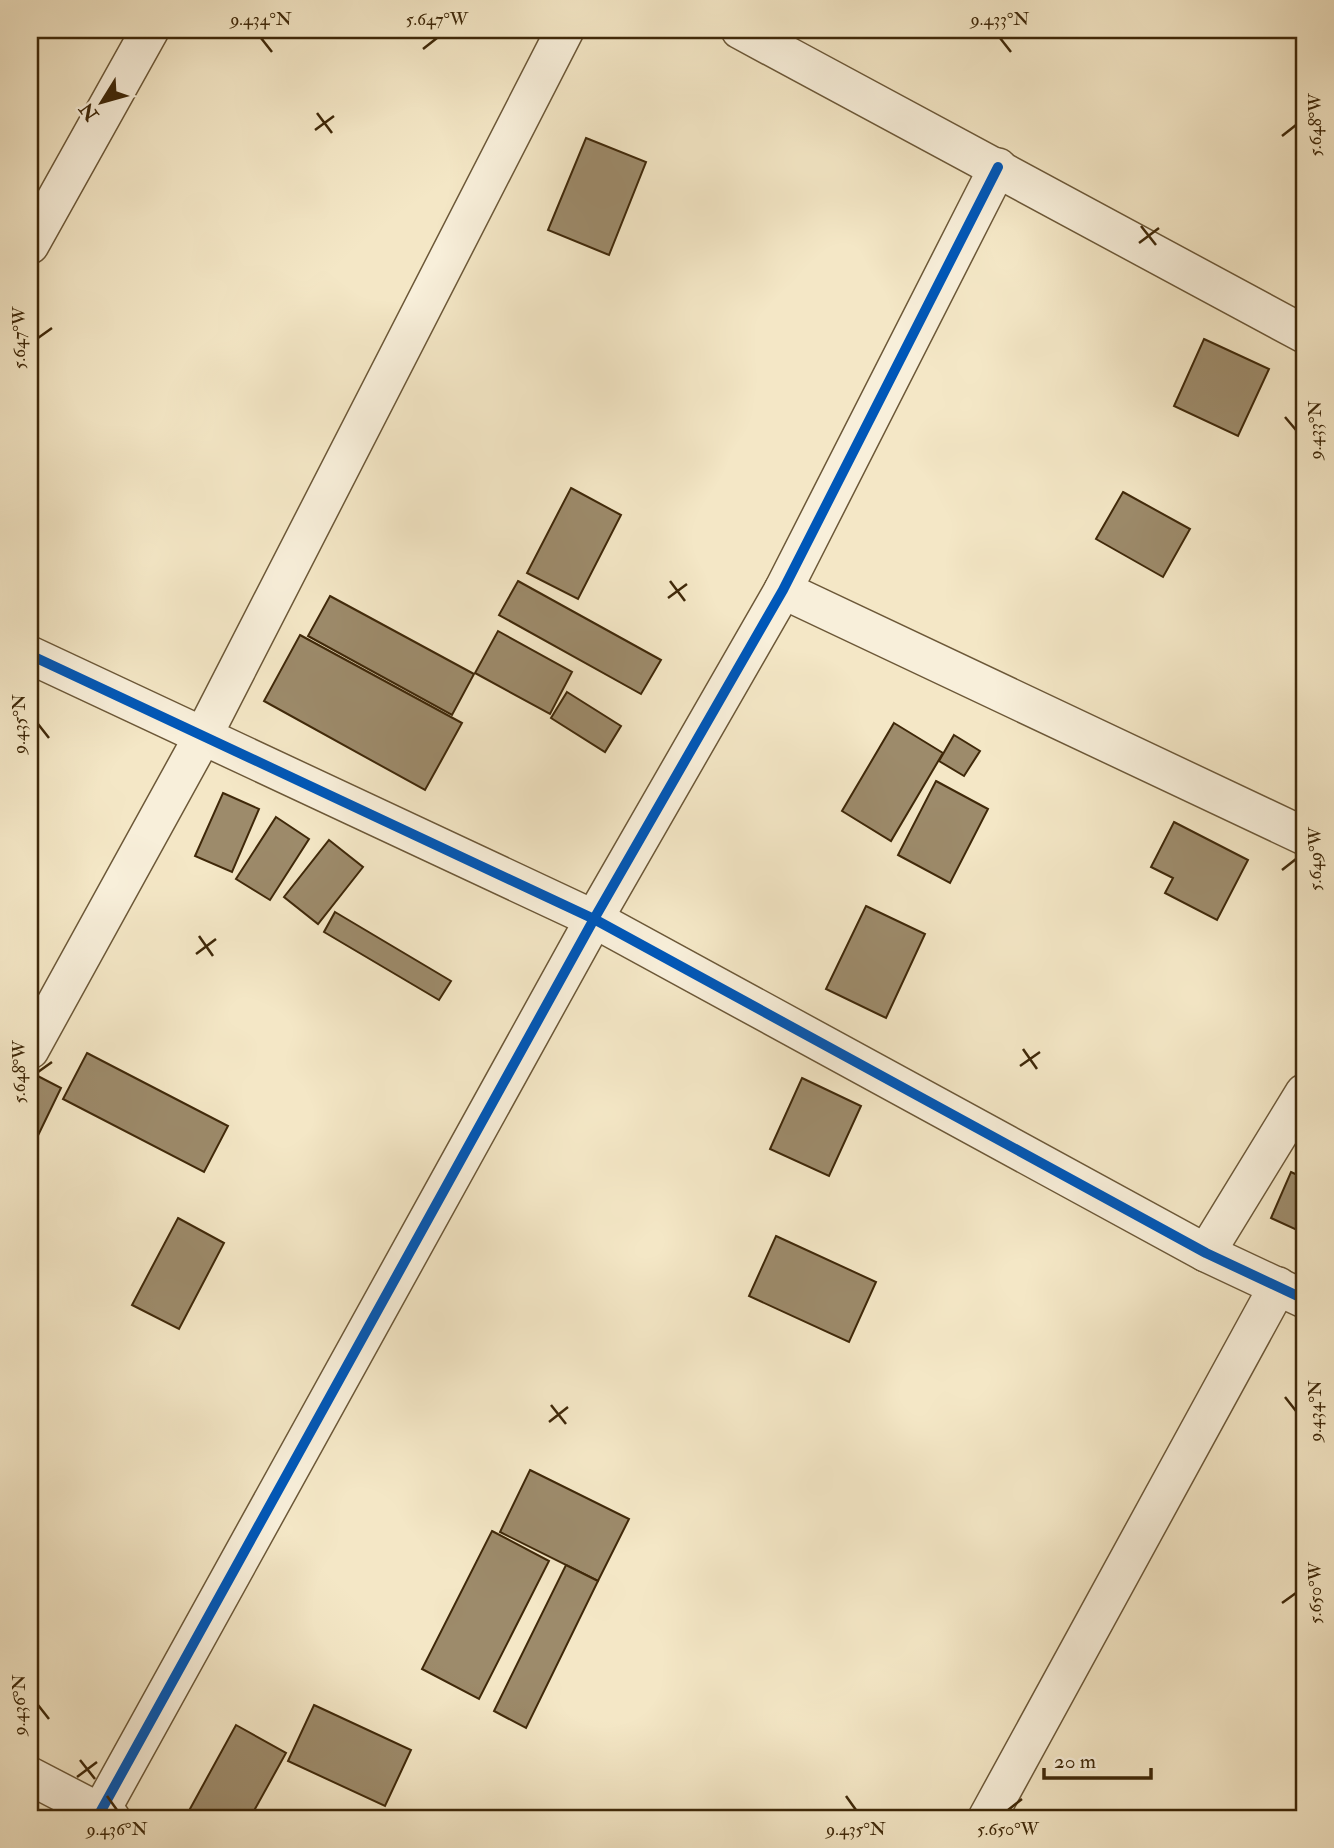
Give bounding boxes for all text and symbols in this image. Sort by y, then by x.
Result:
text: 9.434°N [228,8,292,31]
text: 5.647°W [406,8,469,31]
text: 9.433°N [969,8,1029,31]
north arrow [66,66,136,136]
text: 5.648°W [1304,93,1327,156]
text: N [74,97,105,126]
text: 5.647°W [8,306,31,369]
text: 9.433°N [1304,401,1327,461]
text: 9.435°N [8,694,31,756]
text: 5.649°W [1304,826,1327,891]
text: 5.648°W [8,1040,31,1103]
text: 9.434°N [1304,1380,1327,1444]
text: 5.650°W [1304,1561,1327,1624]
text: 9.436°N [8,1674,31,1738]
scale bar [1044,1736,1150,1780]
text: 20 m [1054,1748,1096,1775]
text: 9.436°N [84,1818,148,1841]
text: 9.435°N [824,1818,886,1841]
text: 5.650°W [977,1818,1040,1841]

